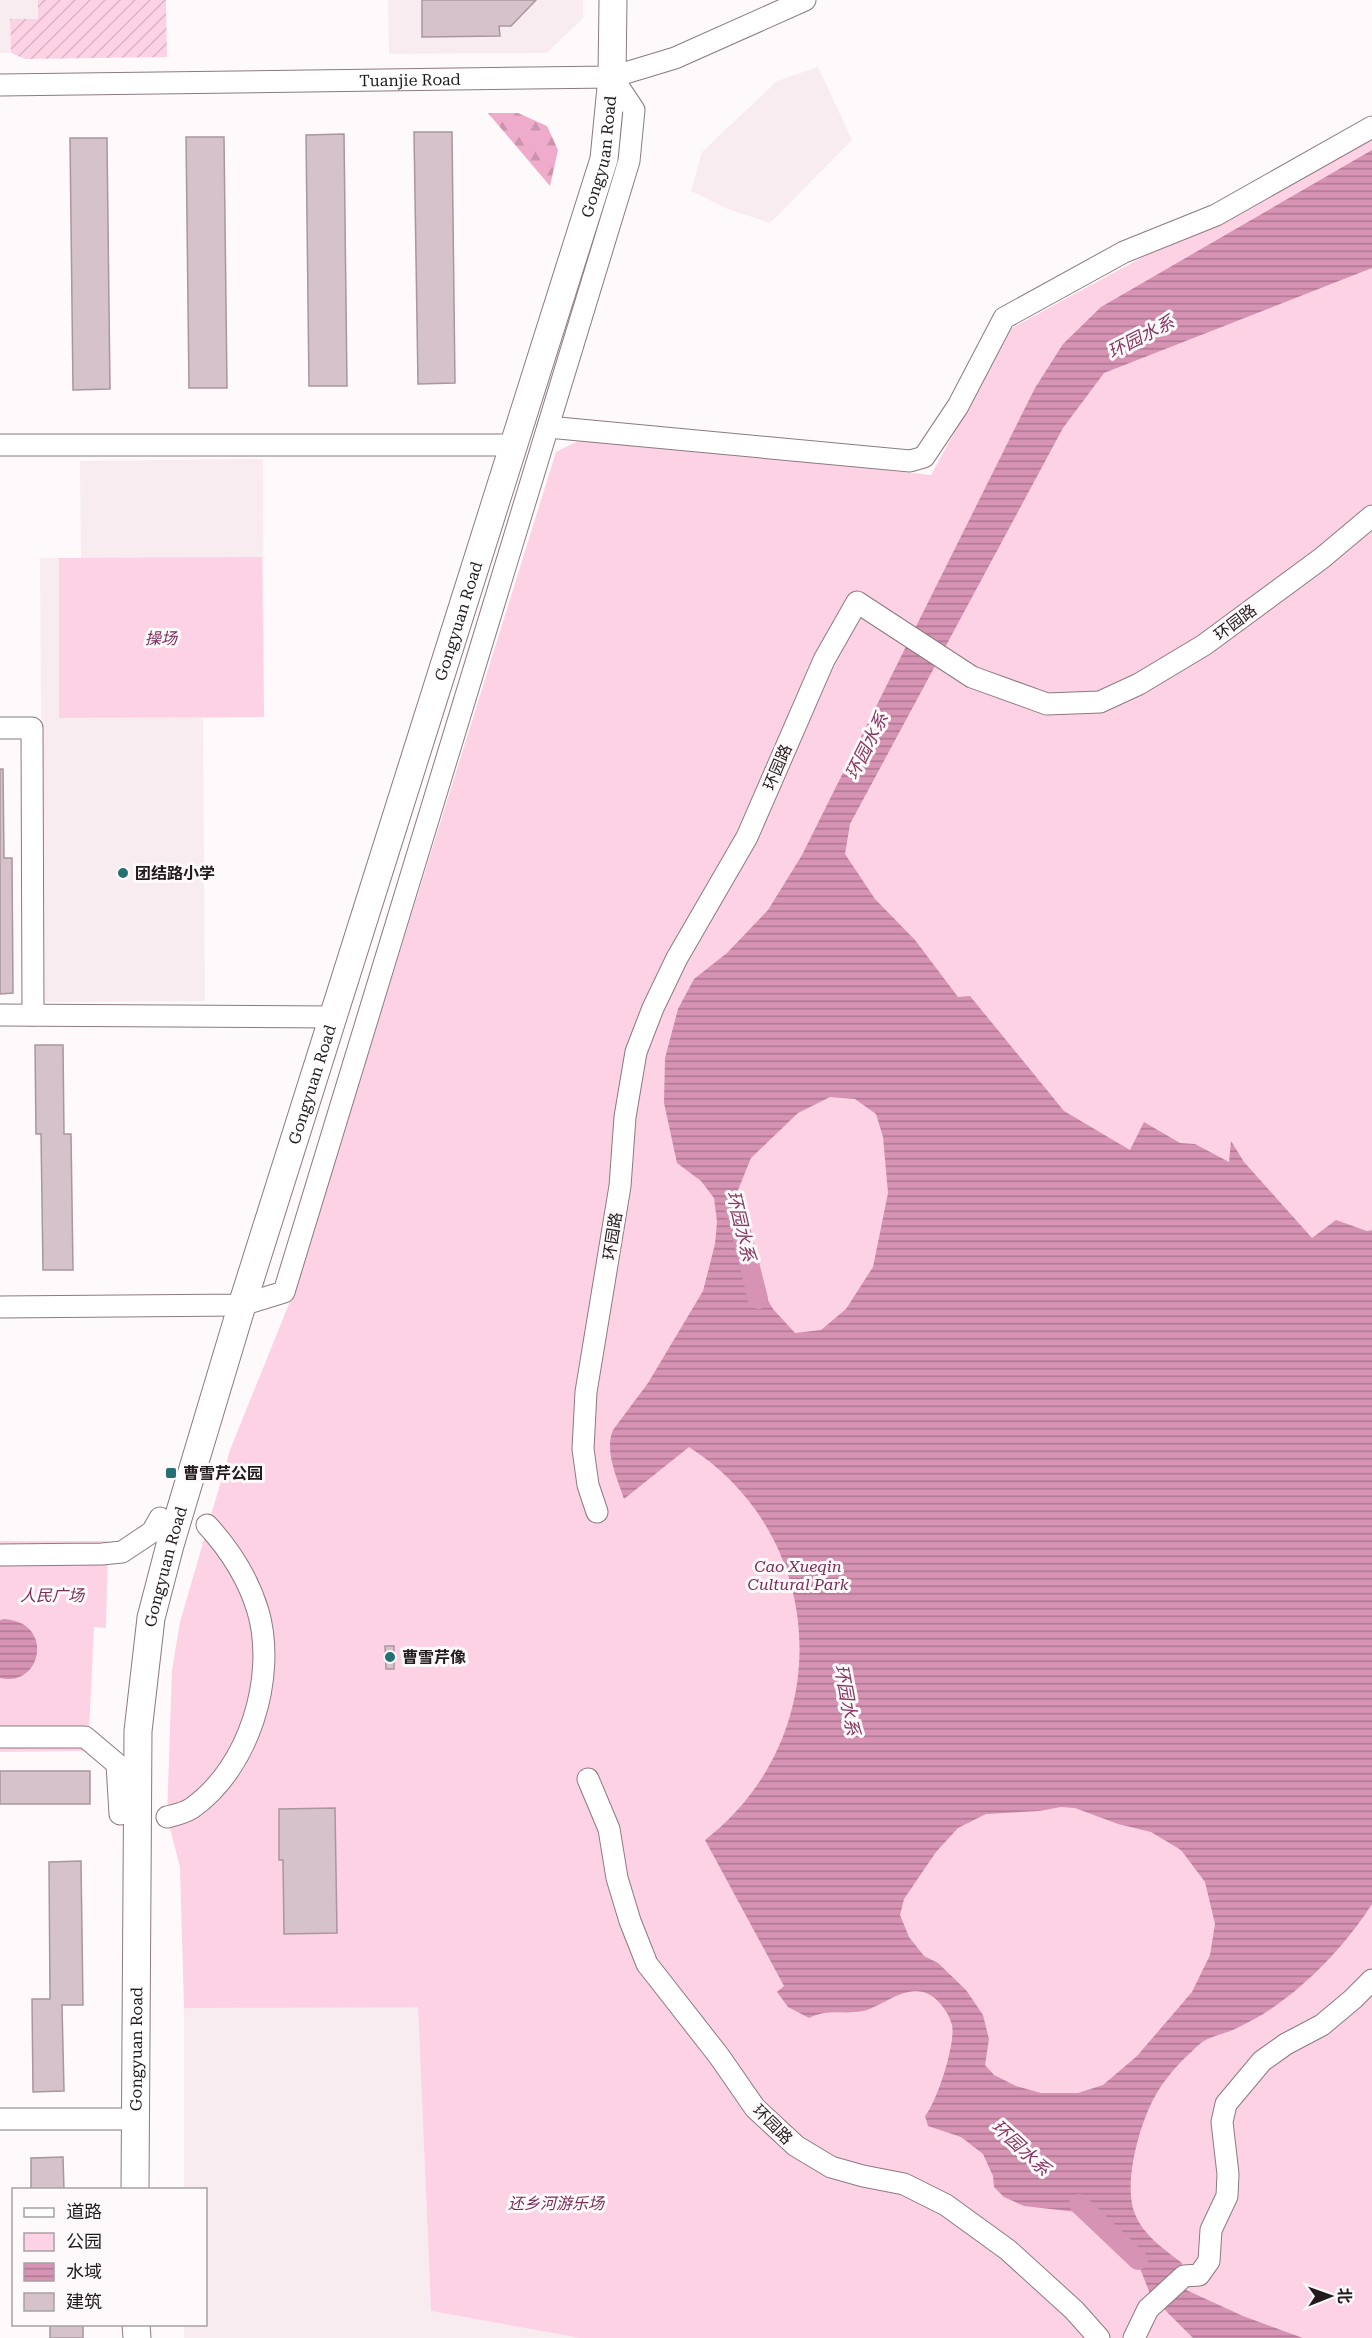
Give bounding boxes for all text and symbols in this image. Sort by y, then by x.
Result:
street label: Tuanjie Road [359,70,461,90]
street label: Gongyuan Road [577,95,620,220]
water label: 环园水系 [1104,310,1179,362]
street label: Gongyuan Road [431,559,486,683]
street label: 环园路 [1210,600,1260,644]
park label: 操场 [145,629,179,648]
water label: 环园水系 [841,708,893,783]
street label: 环园路 [759,741,796,793]
place label: 团结路小学 [135,864,215,883]
marker: 团结路小学 [116,866,130,880]
street label: Gongyuan Road [284,1023,340,1147]
water label: 环园水系 [723,1188,760,1264]
street label: 环园路 [599,1211,626,1261]
place label: 曹雪芹公园 [183,1464,263,1483]
marker: 曹雪芹公园 [164,1466,178,1480]
street label: Gongyuan Road [141,1504,191,1628]
park label: Cao Xueqin Cultural Park [748,1557,849,1594]
park label: 人民广场 [20,1586,86,1605]
place label: 曹雪芹像 [402,1648,466,1667]
marker: 曹雪芹像 [383,1650,397,1664]
water label: 环园水系 [831,1663,864,1738]
street label: Gongyuan Road [127,1987,146,2111]
street label: 环园路 [749,2101,796,2148]
water label: 环园水系 [988,2115,1056,2181]
legend [12,2188,207,2326]
park label: 还乡河游乐场 [508,2194,606,2213]
text: 道路 [66,2201,102,2222]
text: 公园 [66,2231,102,2252]
text: 水域 [66,2261,102,2282]
north arrow [1300,2266,1360,2326]
text: 北 [1335,2288,1354,2304]
text: 建筑 [66,2291,102,2312]

